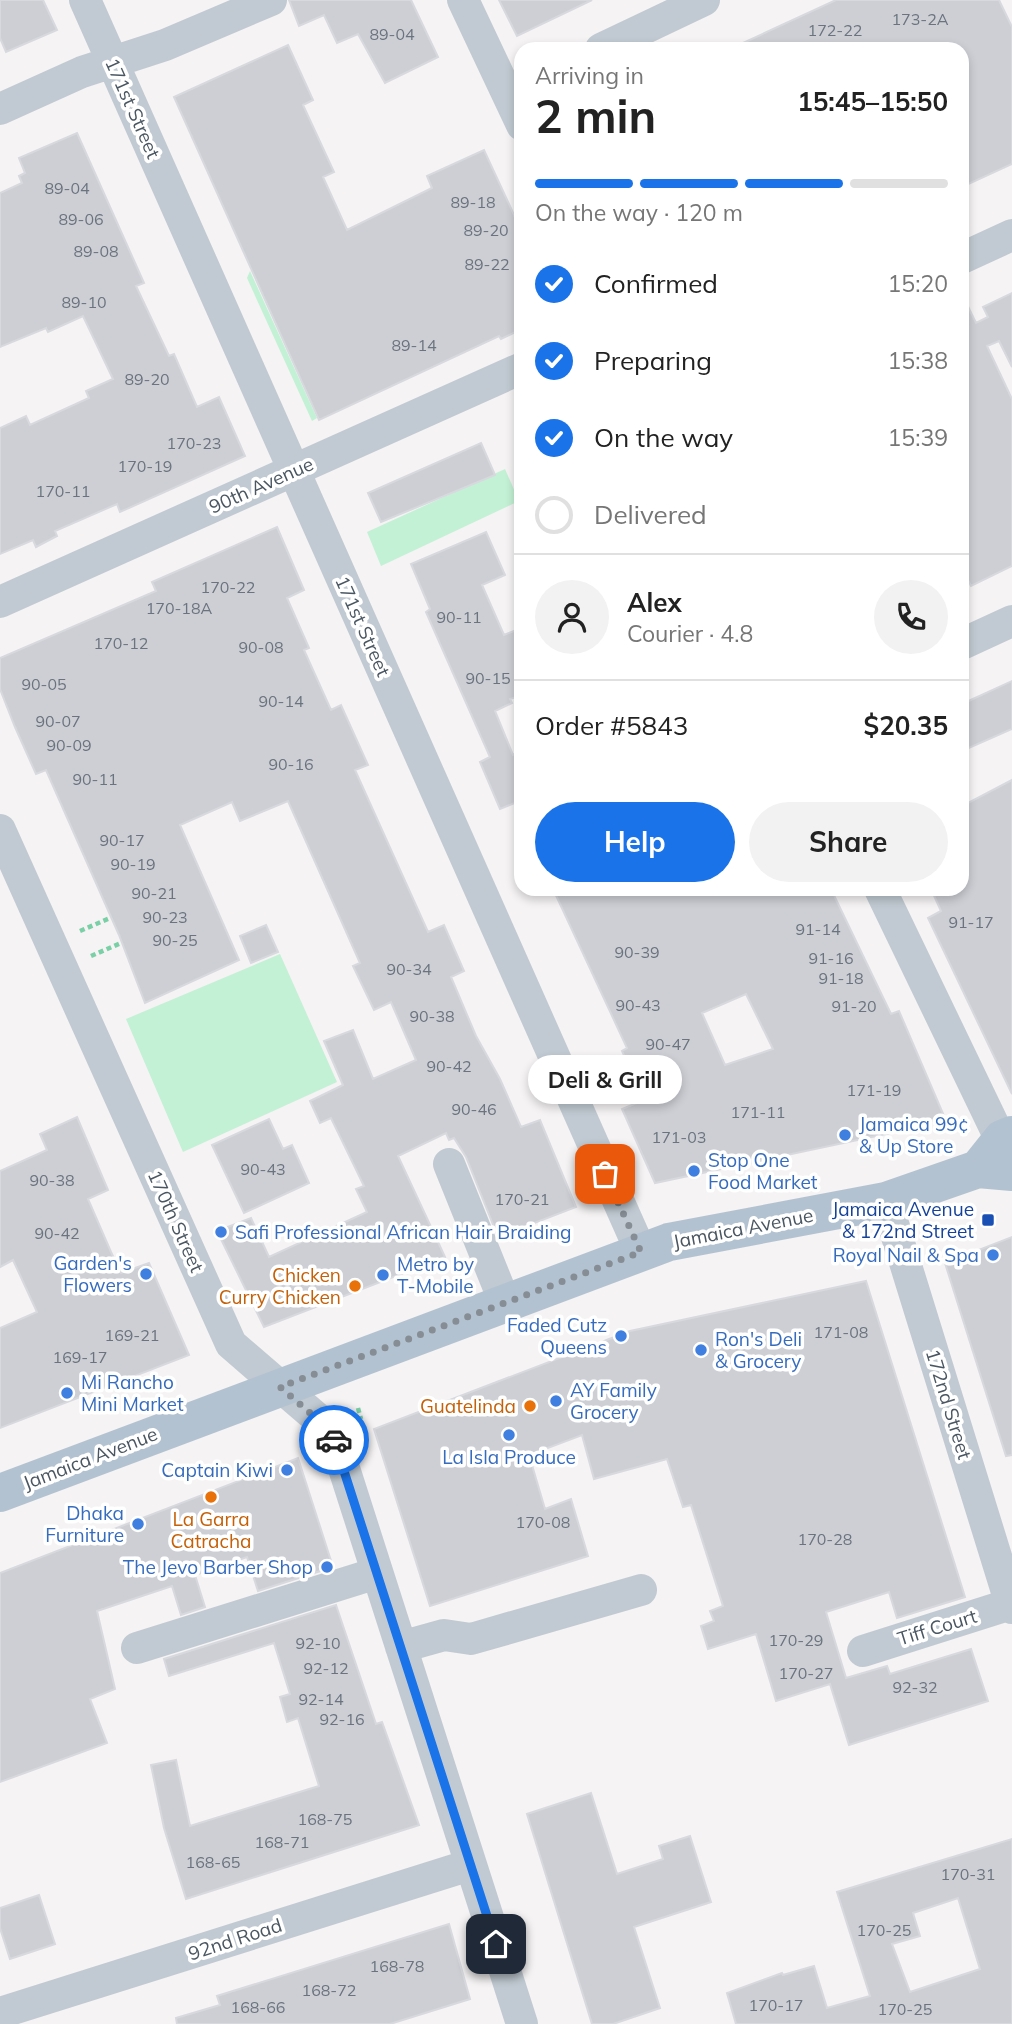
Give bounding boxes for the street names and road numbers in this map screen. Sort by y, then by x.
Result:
street label: 171st Street [100,54,166,162]
street label: 90th Avenue [205,451,317,519]
street label: 171st Street [330,572,396,680]
street label: 170th Street [143,1166,209,1276]
street label: Jamaica Avenue [671,1203,815,1253]
street label: 172nd Street [921,1346,977,1462]
street label: Jamaica Avenue [19,1421,161,1495]
street label: Tiff Court [894,1603,980,1650]
street label: 92nd Road [185,1913,285,1965]

